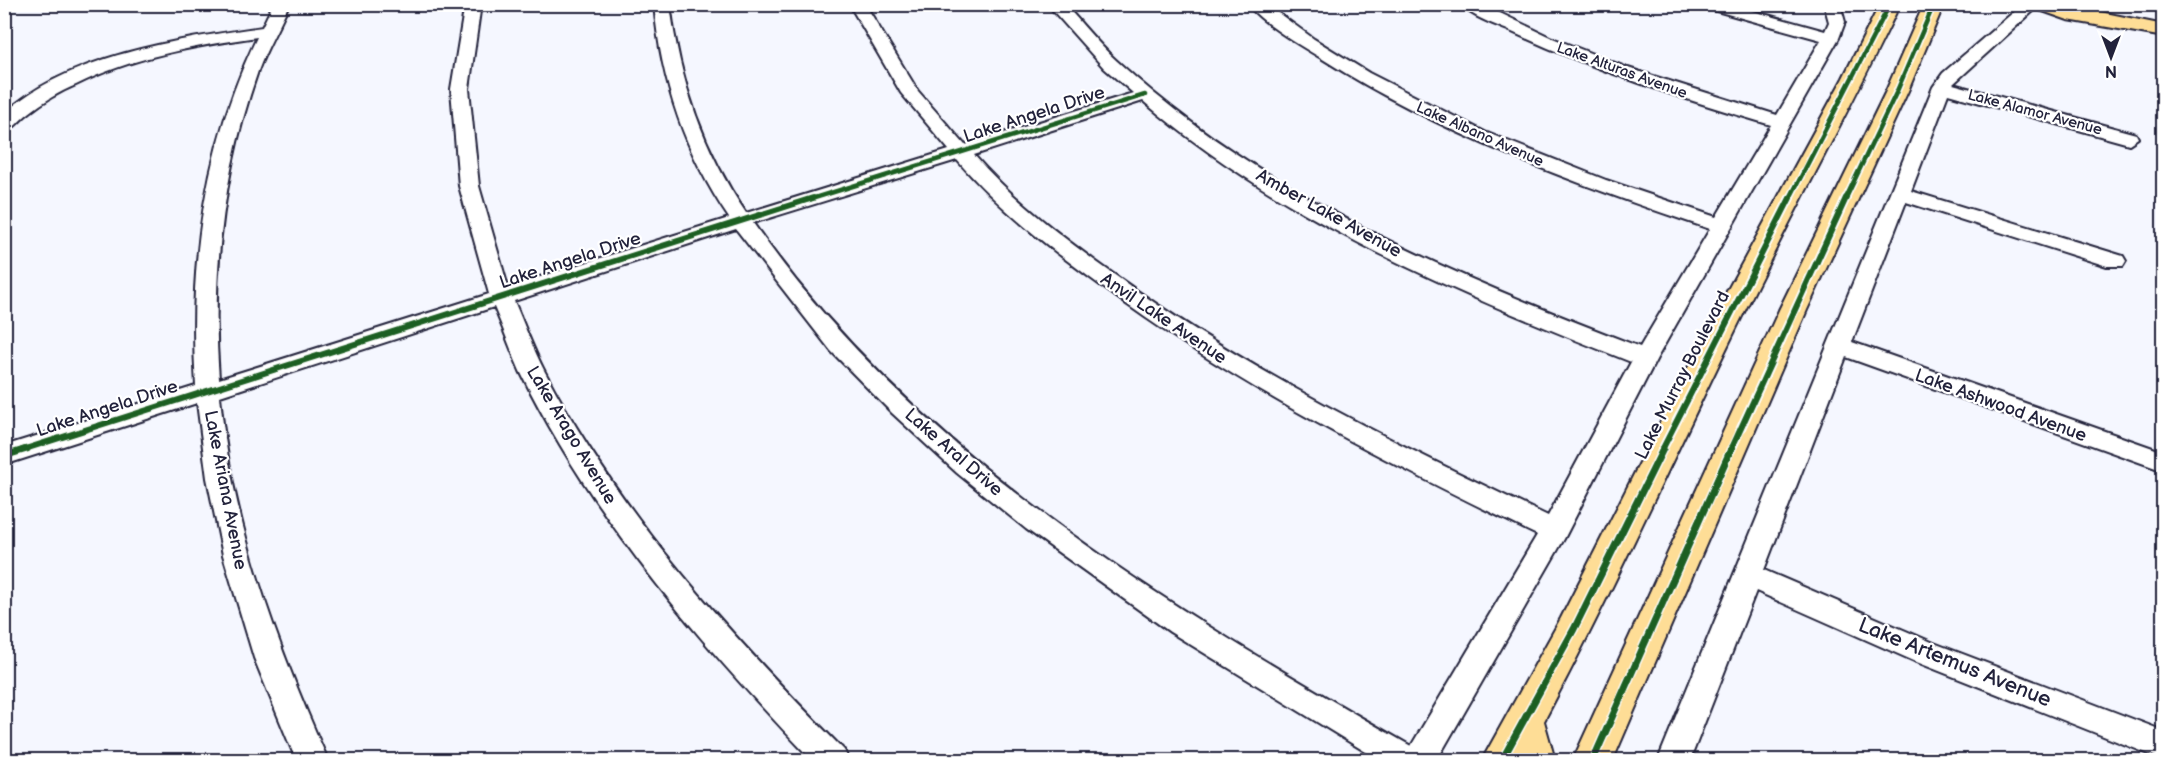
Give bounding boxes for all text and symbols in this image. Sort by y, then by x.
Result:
north arrow [2081,27,2141,87]
street label: Lake Alturas Avenue [1554,38,1690,103]
text: N [2105,61,2117,80]
street label: Lake Angela Drive [961,82,1108,147]
street label: Lake Alamor Avenue [1966,85,2104,140]
street label: Lake Albano Avenue [1413,98,1547,171]
street label: Amber Lake Avenue [1253,165,1405,262]
street label: Lake Angela Drive [497,228,644,293]
street label: Anvil Lake Avenue [1097,269,1231,368]
street label: Lake Murray Boulevard [1631,287,1734,463]
street label: Lake Arago Avenue [522,362,621,508]
street label: Lake Ashwood Avenue [1912,365,2090,446]
street label: Lake Angela Drive [34,376,181,441]
street label: Lake Aral Drive [901,404,1007,501]
street label: Lake Ariana Avenue [200,409,251,572]
street label: Lake Artemus Avenue [1855,612,2055,713]

